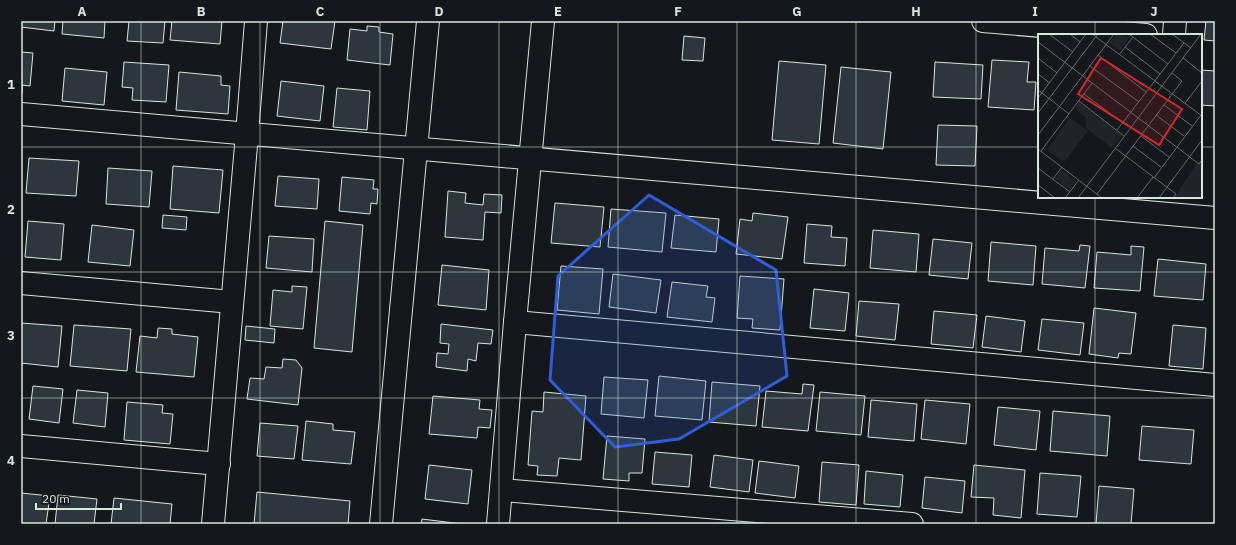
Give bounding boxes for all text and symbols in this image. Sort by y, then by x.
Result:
text: A [78,3,87,20]
text: B [197,3,206,20]
text: C [316,3,325,20]
text: D [434,3,444,20]
text: E [554,3,562,20]
text: F [674,3,682,20]
text: G [792,3,802,20]
text: H [911,3,921,20]
text: I [1032,3,1038,20]
text: J [1150,3,1158,20]
inset map [1038,34,1202,198]
text: 1 [7,76,15,93]
text: 2 [7,201,15,218]
text: 3 [7,327,15,344]
text: 4 [7,452,15,469]
scale bar [36,485,121,511]
text: 20 m [42,491,70,506]

